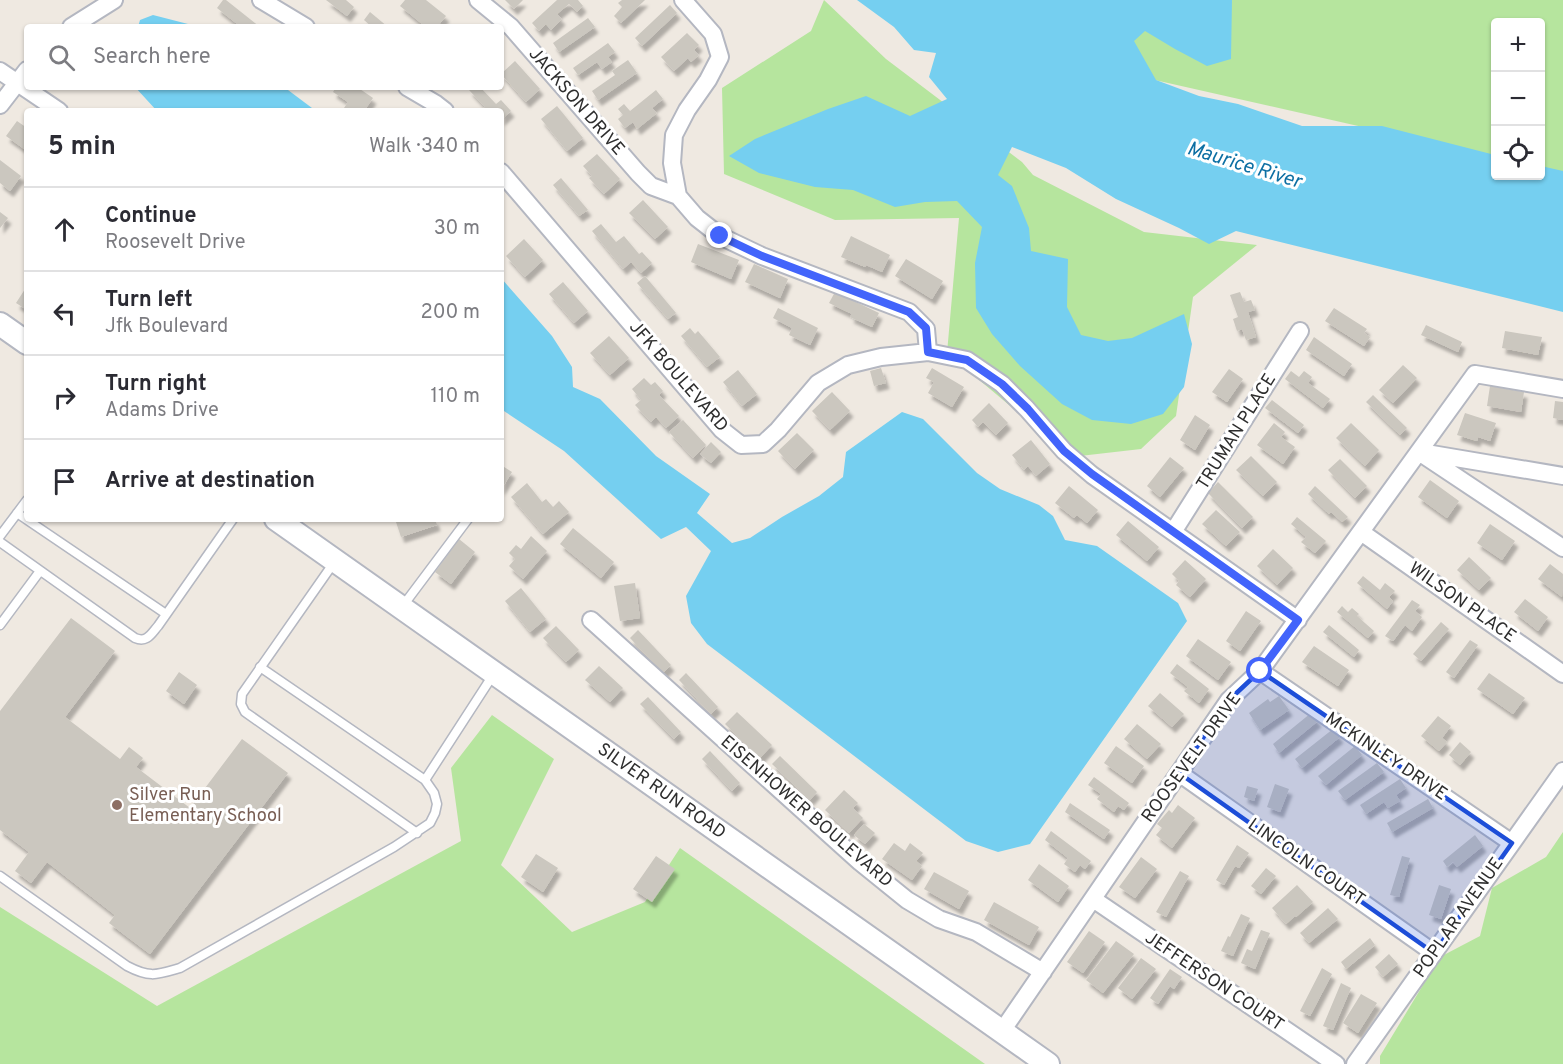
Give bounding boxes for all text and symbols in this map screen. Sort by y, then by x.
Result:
map controls [1491,18,1545,180]
button: + [1491,18,1545,72]
search box [24,24,504,90]
icon: search [45,41,78,74]
street label: JACKSON DRIVE [523,43,629,161]
text: Search here [93,44,211,71]
button: − [1491,72,1545,126]
button: locate [1491,126,1545,180]
text: 5 min [48,131,116,164]
text: Walk · 340 m [369,134,480,160]
water label: Maurice River [1184,136,1306,196]
text: Continue [105,203,196,230]
icon: ahead [48,213,81,246]
text: 30 m [434,216,480,242]
route end [706,222,732,248]
text: Roosevelt Drive [105,230,246,256]
text: Turn left [105,287,193,314]
icon: left [48,297,81,330]
text: 200 m [421,300,480,326]
text: Jfk Boulevard [105,314,228,340]
street label: JFK BOULEVARD [623,317,733,437]
street label: TRUMAN PLACE [1192,370,1282,494]
text: Turn right [105,371,207,398]
icon: right [48,381,81,414]
text: 110 m [431,384,480,410]
text: Adams Drive [105,398,219,424]
icon: arrive [48,465,81,498]
text: Arrive at destination [105,468,315,495]
street label: WILSON PLACE [1404,557,1520,649]
route start [1246,657,1272,683]
street label: ROOSEVELT DRIVE [1137,688,1247,828]
street label: MCKINLEY DRIVE [1321,708,1451,806]
street label: EISENHOWER BOULEVARD [715,731,897,893]
street label: SILVER RUN ROAD [593,738,730,845]
place label: Silver Run Elementary School [129,784,282,828]
marker: Silver Run Elementary School [110,798,124,812]
street label: LINCOLN COURT [1243,814,1369,912]
street label: POPLAR AVENUE [1409,853,1509,983]
street label: JEFFERSON COURT [1140,927,1288,1037]

